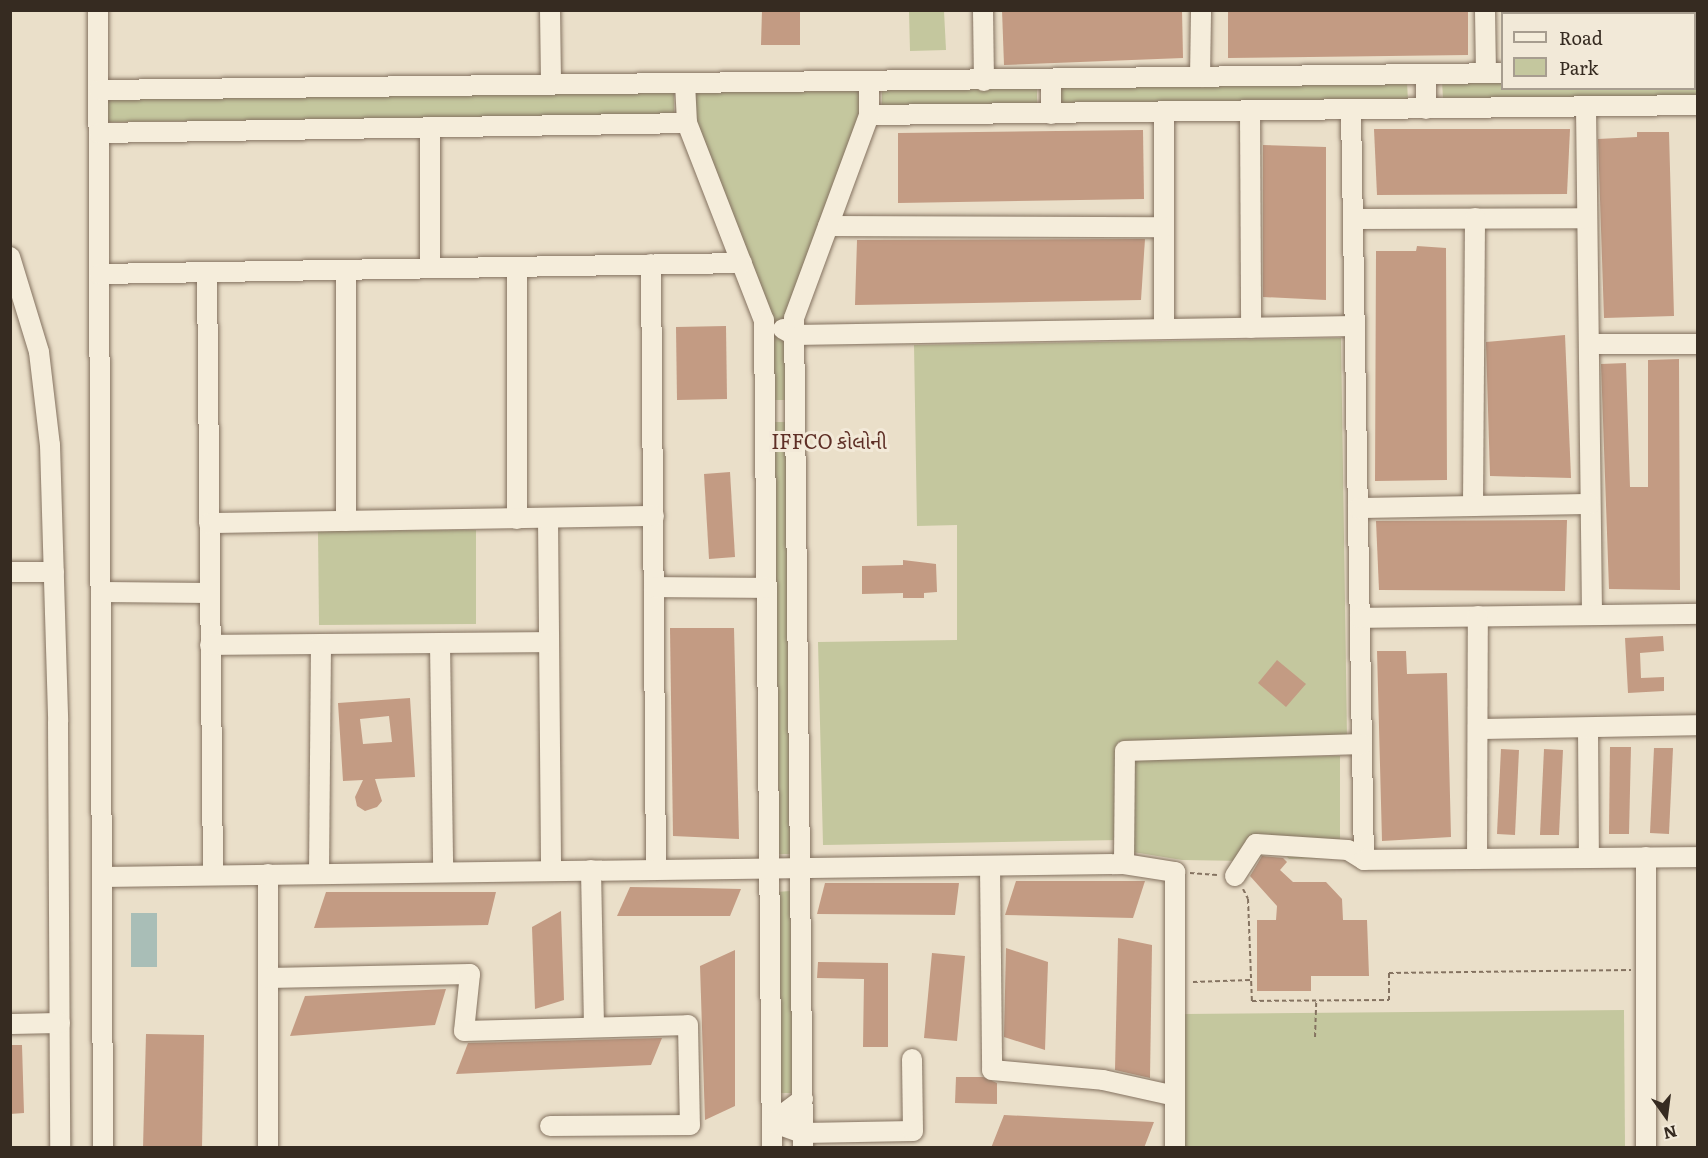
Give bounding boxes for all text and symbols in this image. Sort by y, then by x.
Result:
legend [1501,12,1696,90]
text: Road [1559,24,1603,51]
text: Park [1559,54,1598,81]
district label: IFFCO કોલોની [771,428,887,452]
north arrow [1636,1086,1696,1146]
text: N [1661,1120,1680,1147]

